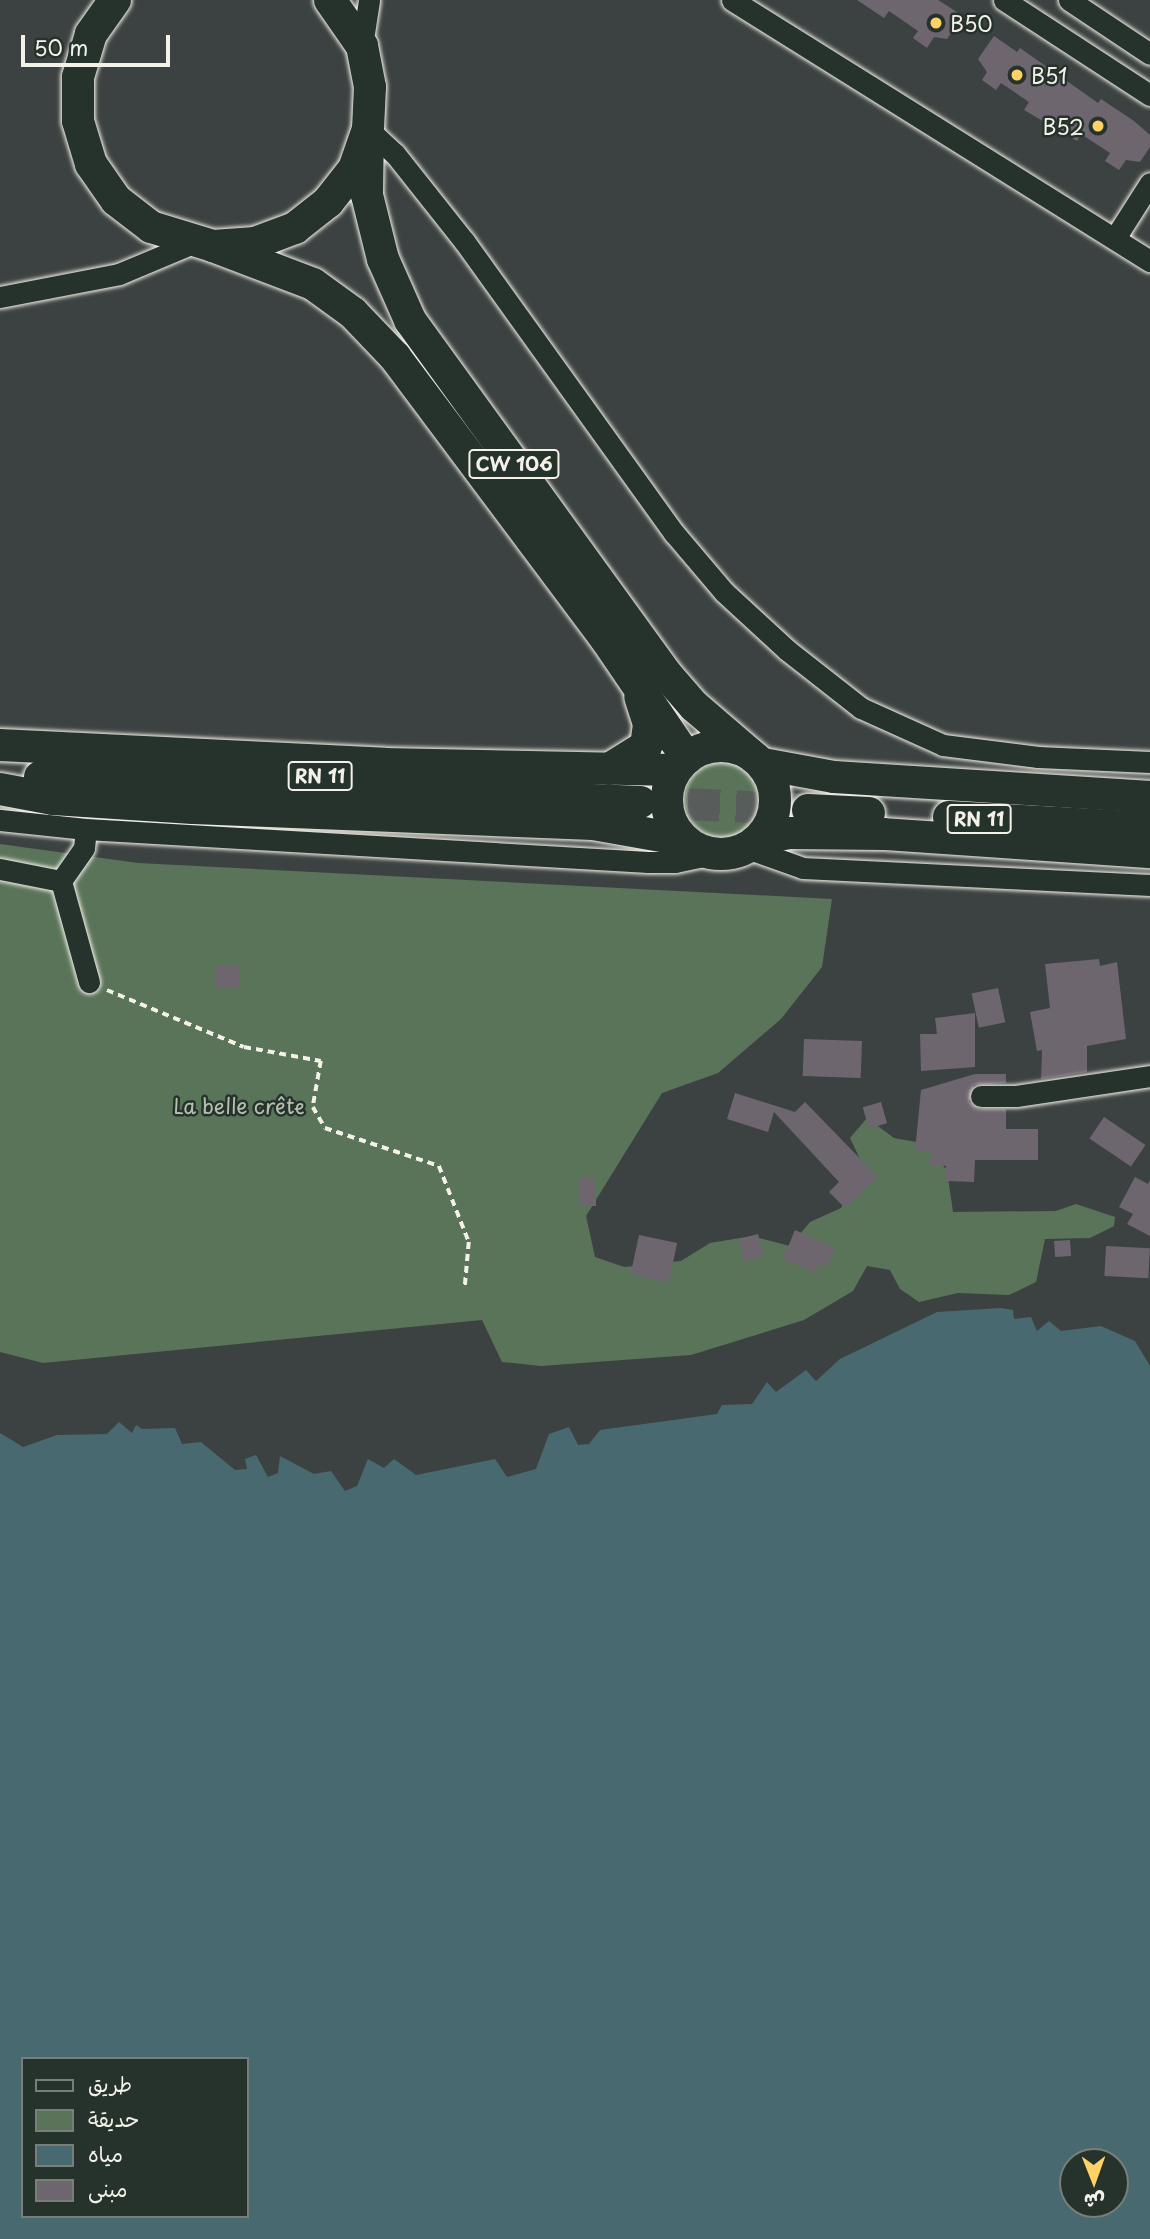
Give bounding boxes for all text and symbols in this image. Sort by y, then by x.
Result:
place label: B50 [950,10,993,36]
marker: B50 [928,15,944,31]
scale bar [24,21,173,65]
text: 50 m [34,31,88,63]
place label: B51 [1031,62,1067,88]
marker: B51 [1009,67,1025,83]
place label: B52 [1042,113,1084,139]
marker: B52 [1090,118,1106,134]
road number: CW 106 [468,449,560,480]
road number: RN 11 [287,761,353,792]
road number: RN 11 [946,804,1012,834]
park label: La belle crête [171,1092,307,1118]
legend [21,2057,248,2218]
text: طريق [88,2067,132,2099]
text: حديقة [88,2102,139,2134]
text: مياه [88,2137,123,2169]
north arrow [1059,2148,1129,2218]
text: مبنى [88,2172,127,2204]
text: ش [1084,2188,1105,2216]

